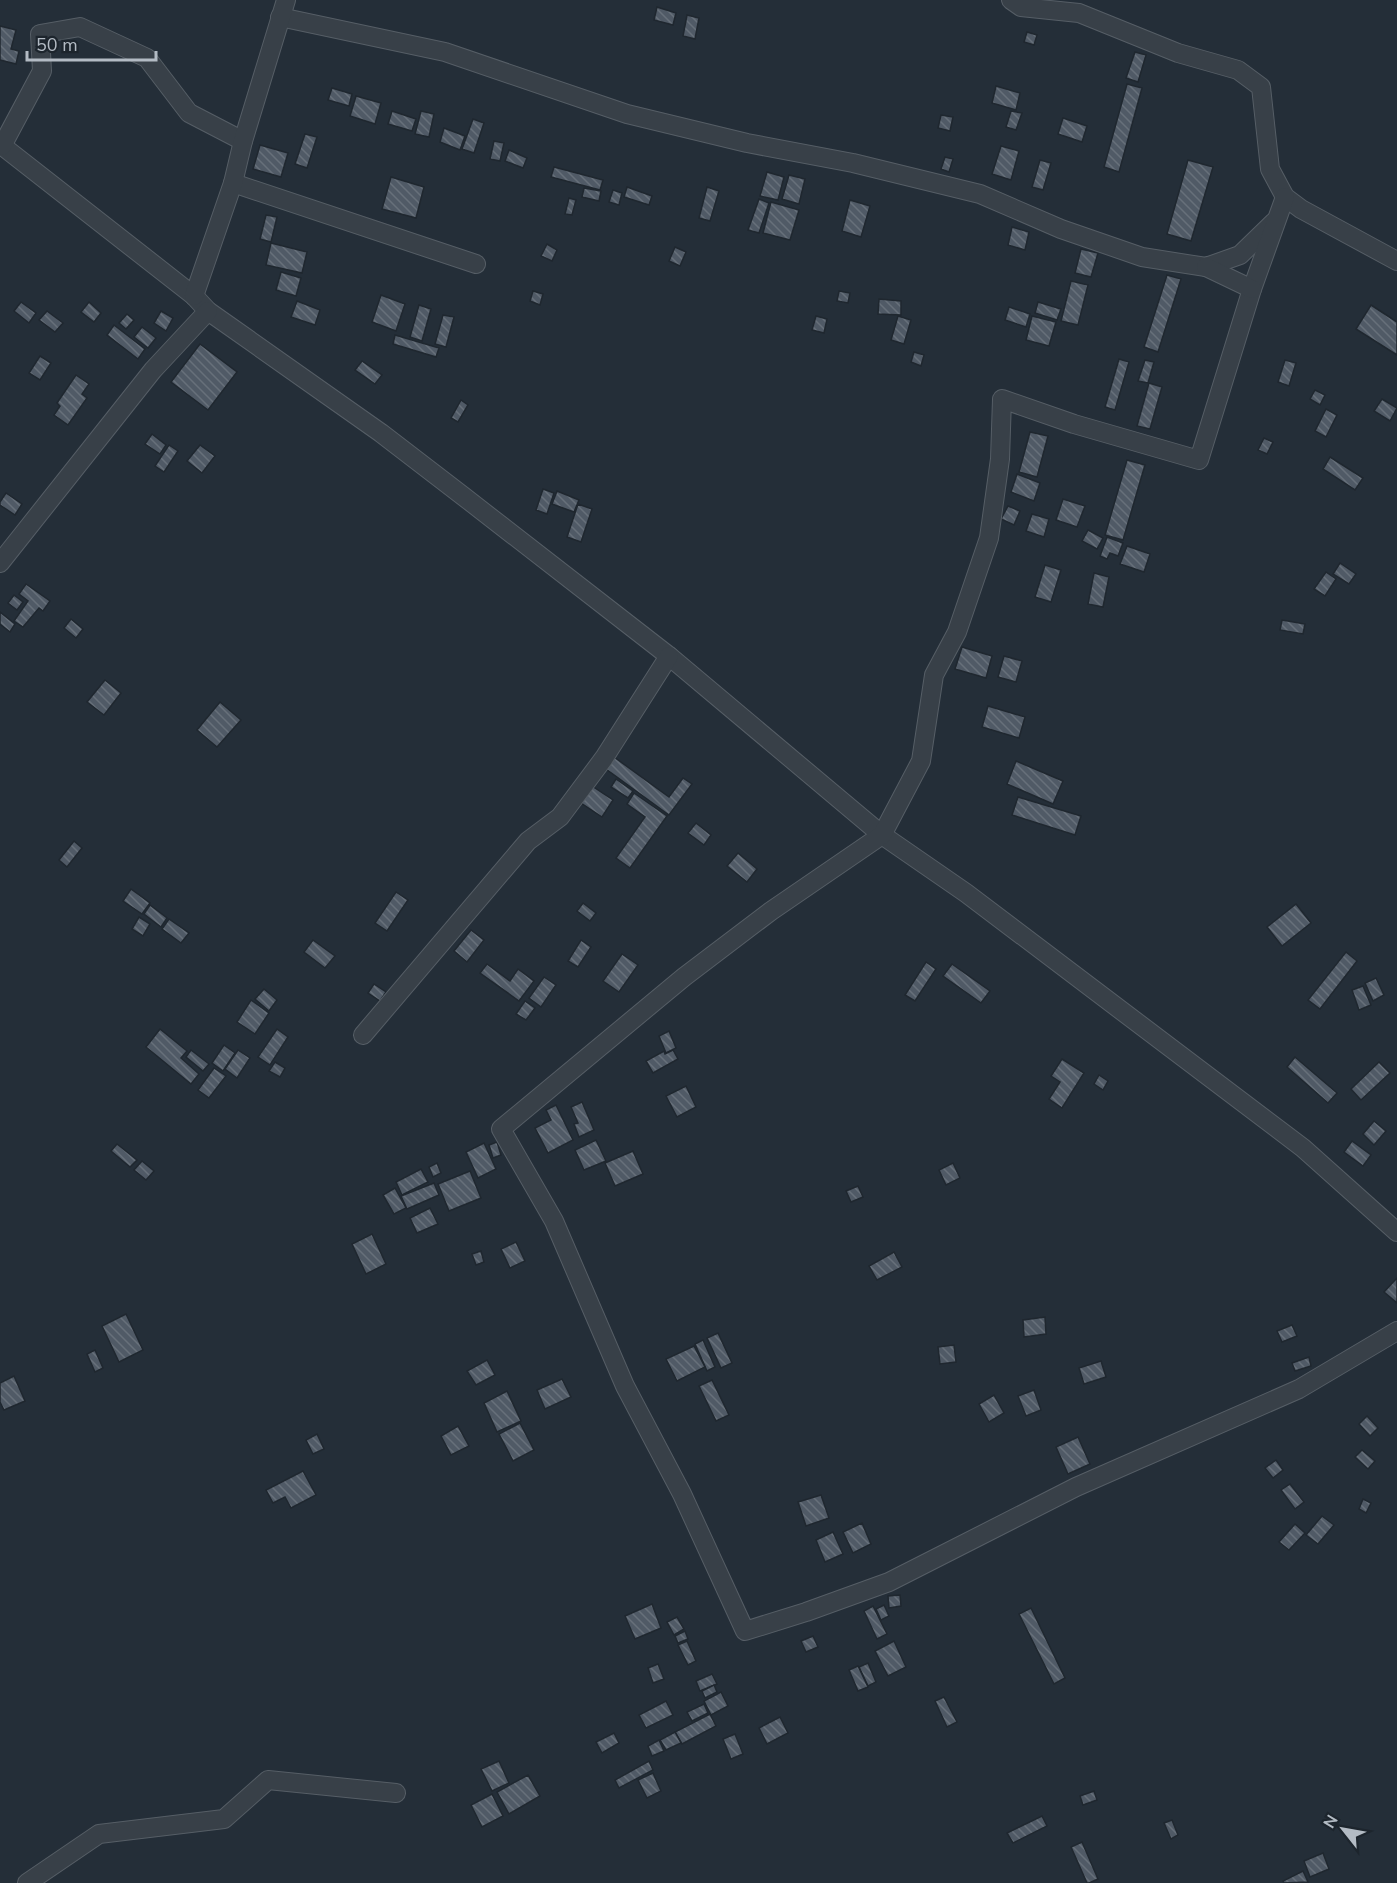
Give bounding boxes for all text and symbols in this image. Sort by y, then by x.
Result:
scale bar [27,24,156,62]
text: 50 m [36,33,78,57]
north arrow [1313,1799,1373,1859]
text: N [1318,1811,1344,1833]

